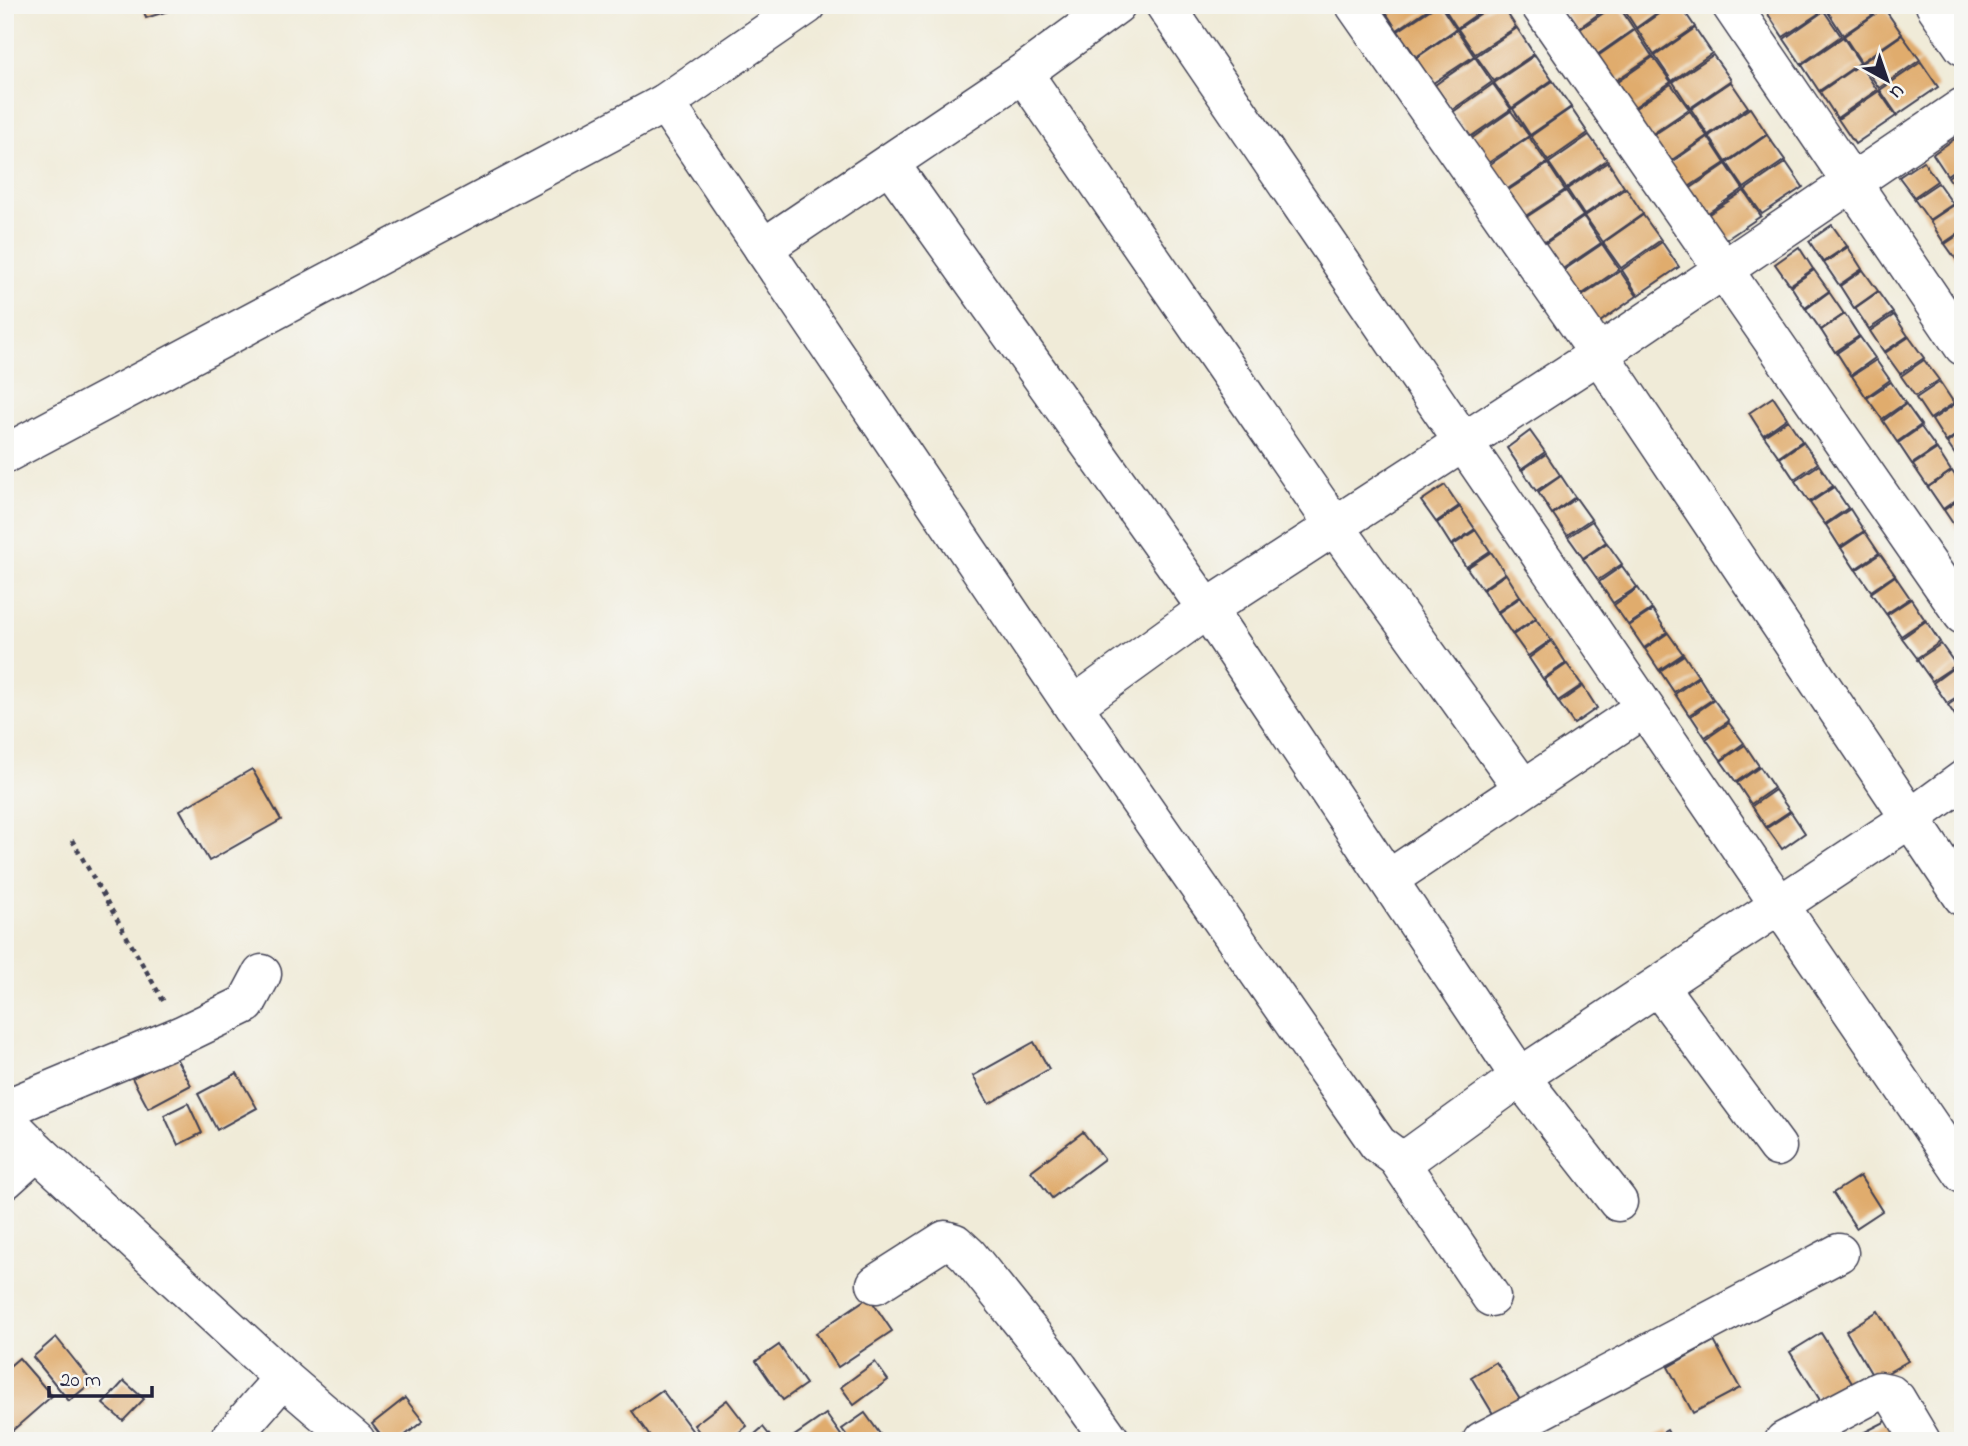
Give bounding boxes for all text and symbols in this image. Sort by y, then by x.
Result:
north arrow [1853,46,1923,116]
text: U [1883,77,1910,105]
scale bar [49,1355,152,1399]
text: 20 m [60,1366,101,1396]

